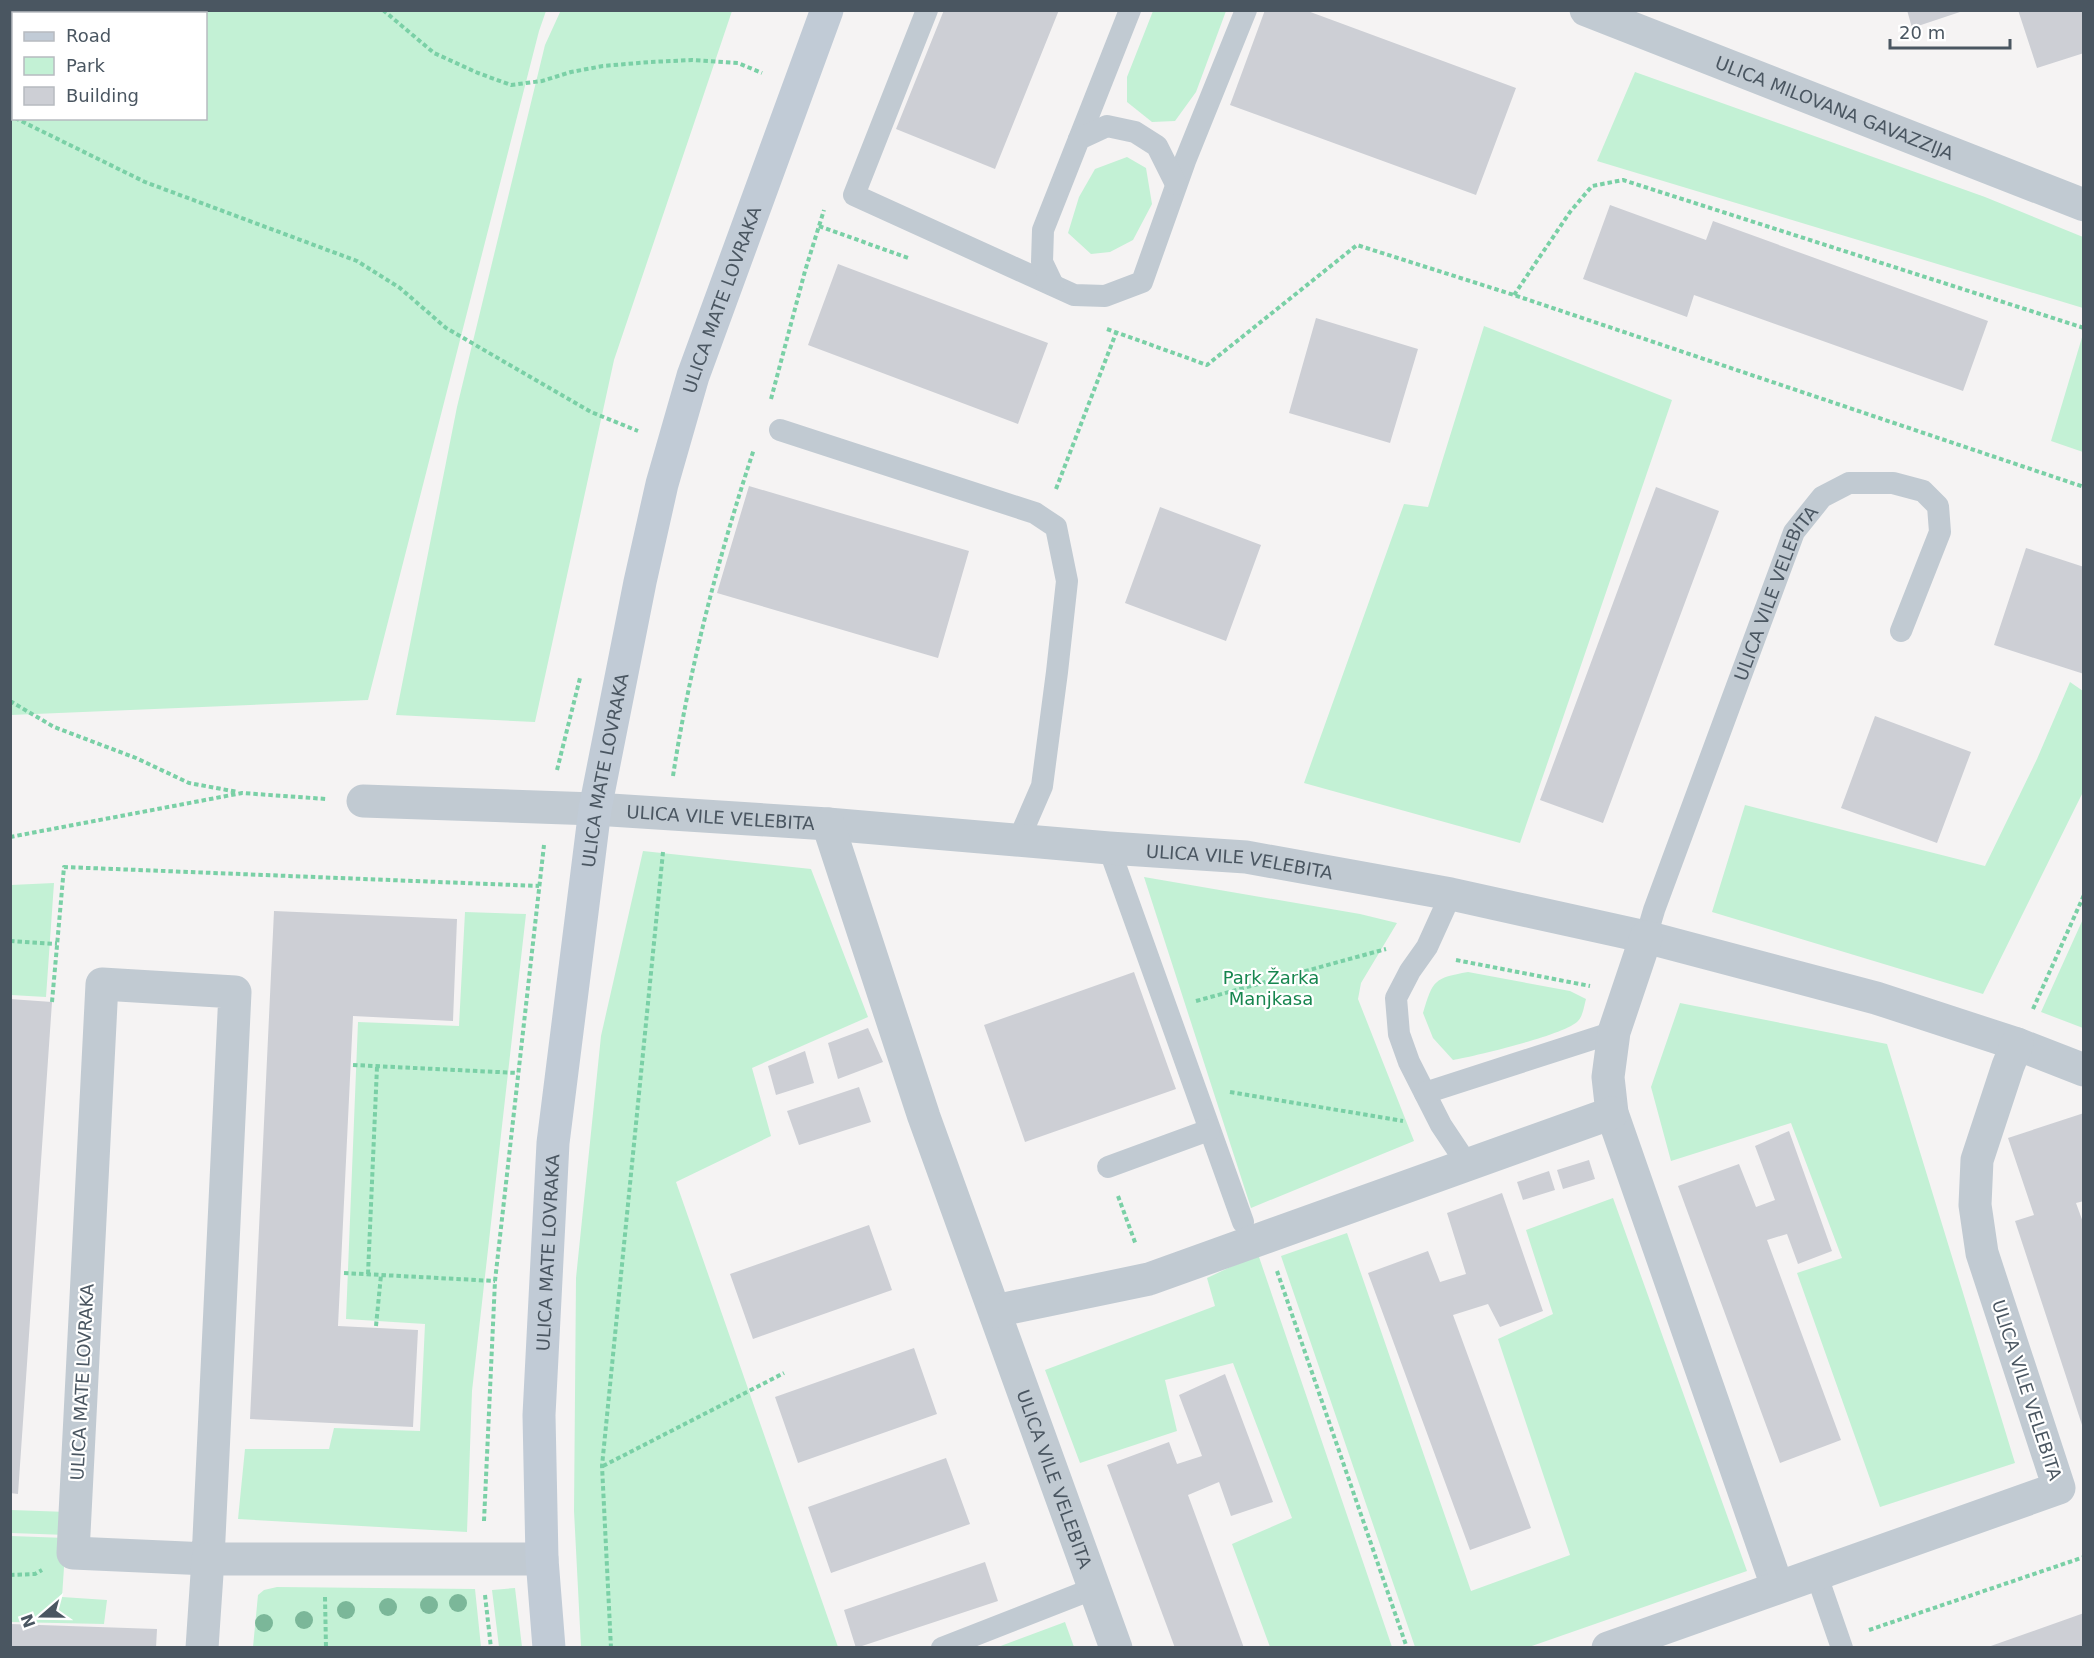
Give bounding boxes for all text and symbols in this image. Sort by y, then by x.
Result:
legend [12,12,207,120]
scale bar [1890,12,2010,50]
text: 20 m [1899,22,1945,43]
text: Road [66,25,111,46]
street label: ULICA MILOVANA GAVAZZIJA [1712,51,1957,164]
text: Park [66,55,105,76]
text: Building [66,85,139,106]
street label: ULICA MATE LOVRAKA [678,203,765,395]
street label: ULICA VILE VELEBITA [1729,501,1822,683]
street label: ULICA MATE LOVRAKA [577,671,632,869]
street label: ULICA VILE VELEBITA [626,801,816,834]
street label: ULICA VILE VELEBITA [1145,840,1336,883]
park label: Park Žarka Manjkasa [1223,967,1319,1009]
street label: ULICA MATE LOVRAKA [532,1153,563,1352]
street label: ULICA MATE LOVRAKA [66,1282,98,1481]
street label: ULICA VILE VELEBITA [1988,1297,2066,1484]
street label: ULICA VILE VELEBITA [1013,1386,1097,1572]
north arrow [12,1586,72,1646]
text: N [17,1611,40,1631]

